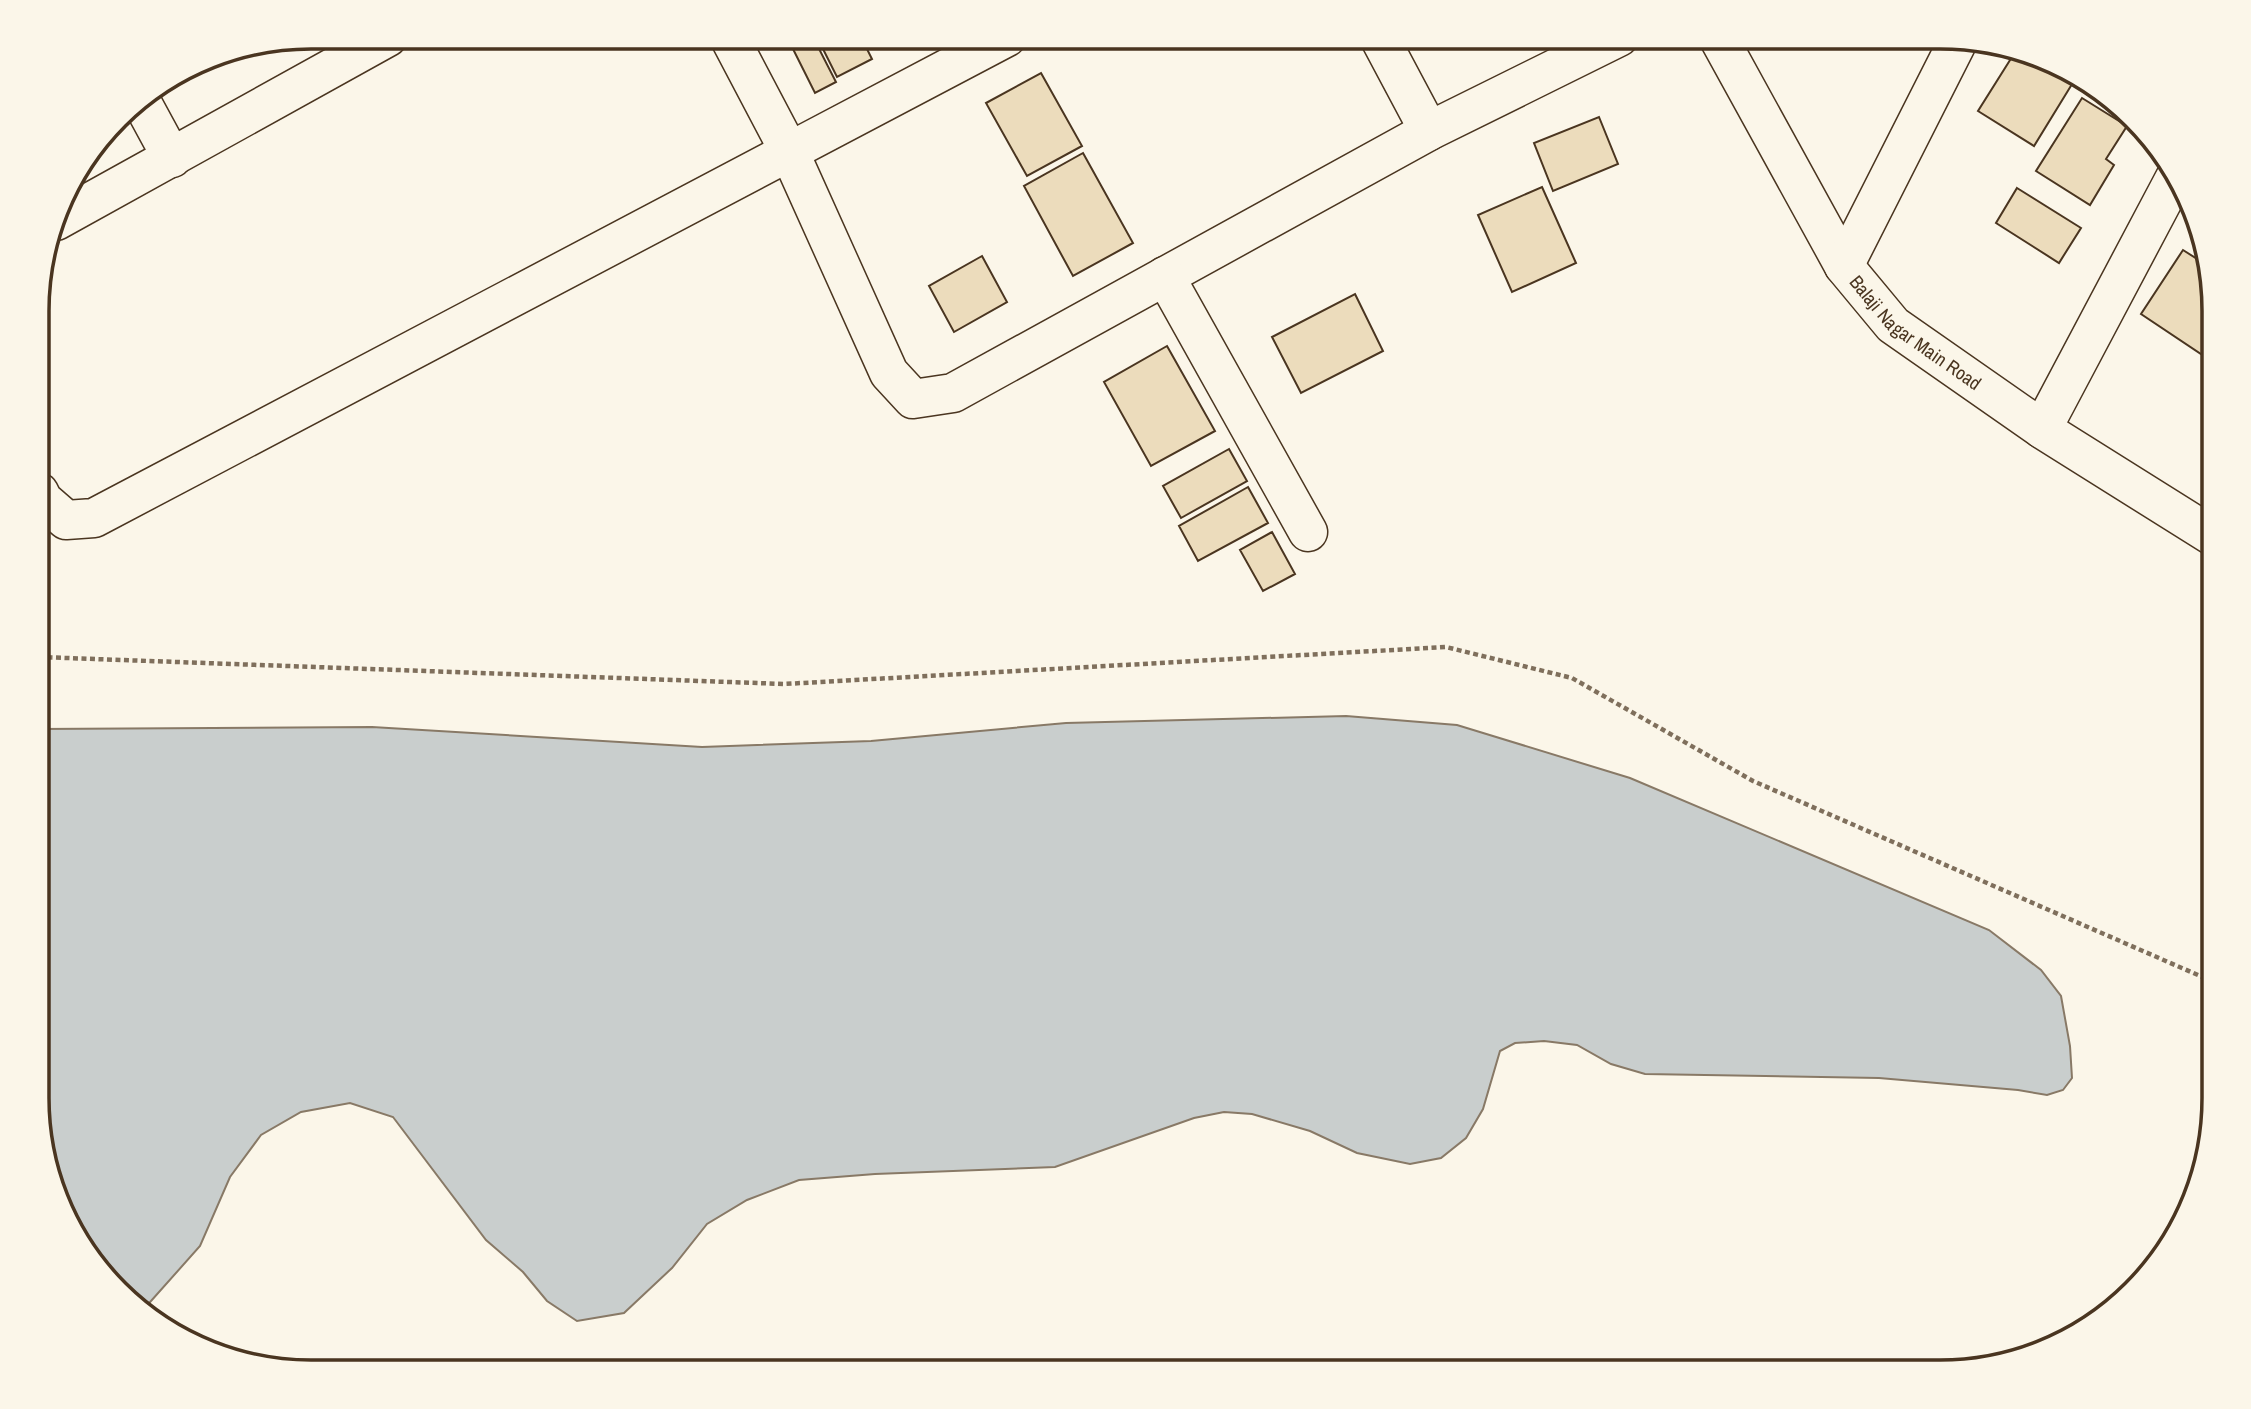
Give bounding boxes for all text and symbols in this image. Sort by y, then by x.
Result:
street label: Balaji Nagar Main Road [1844,270,1987,396]

